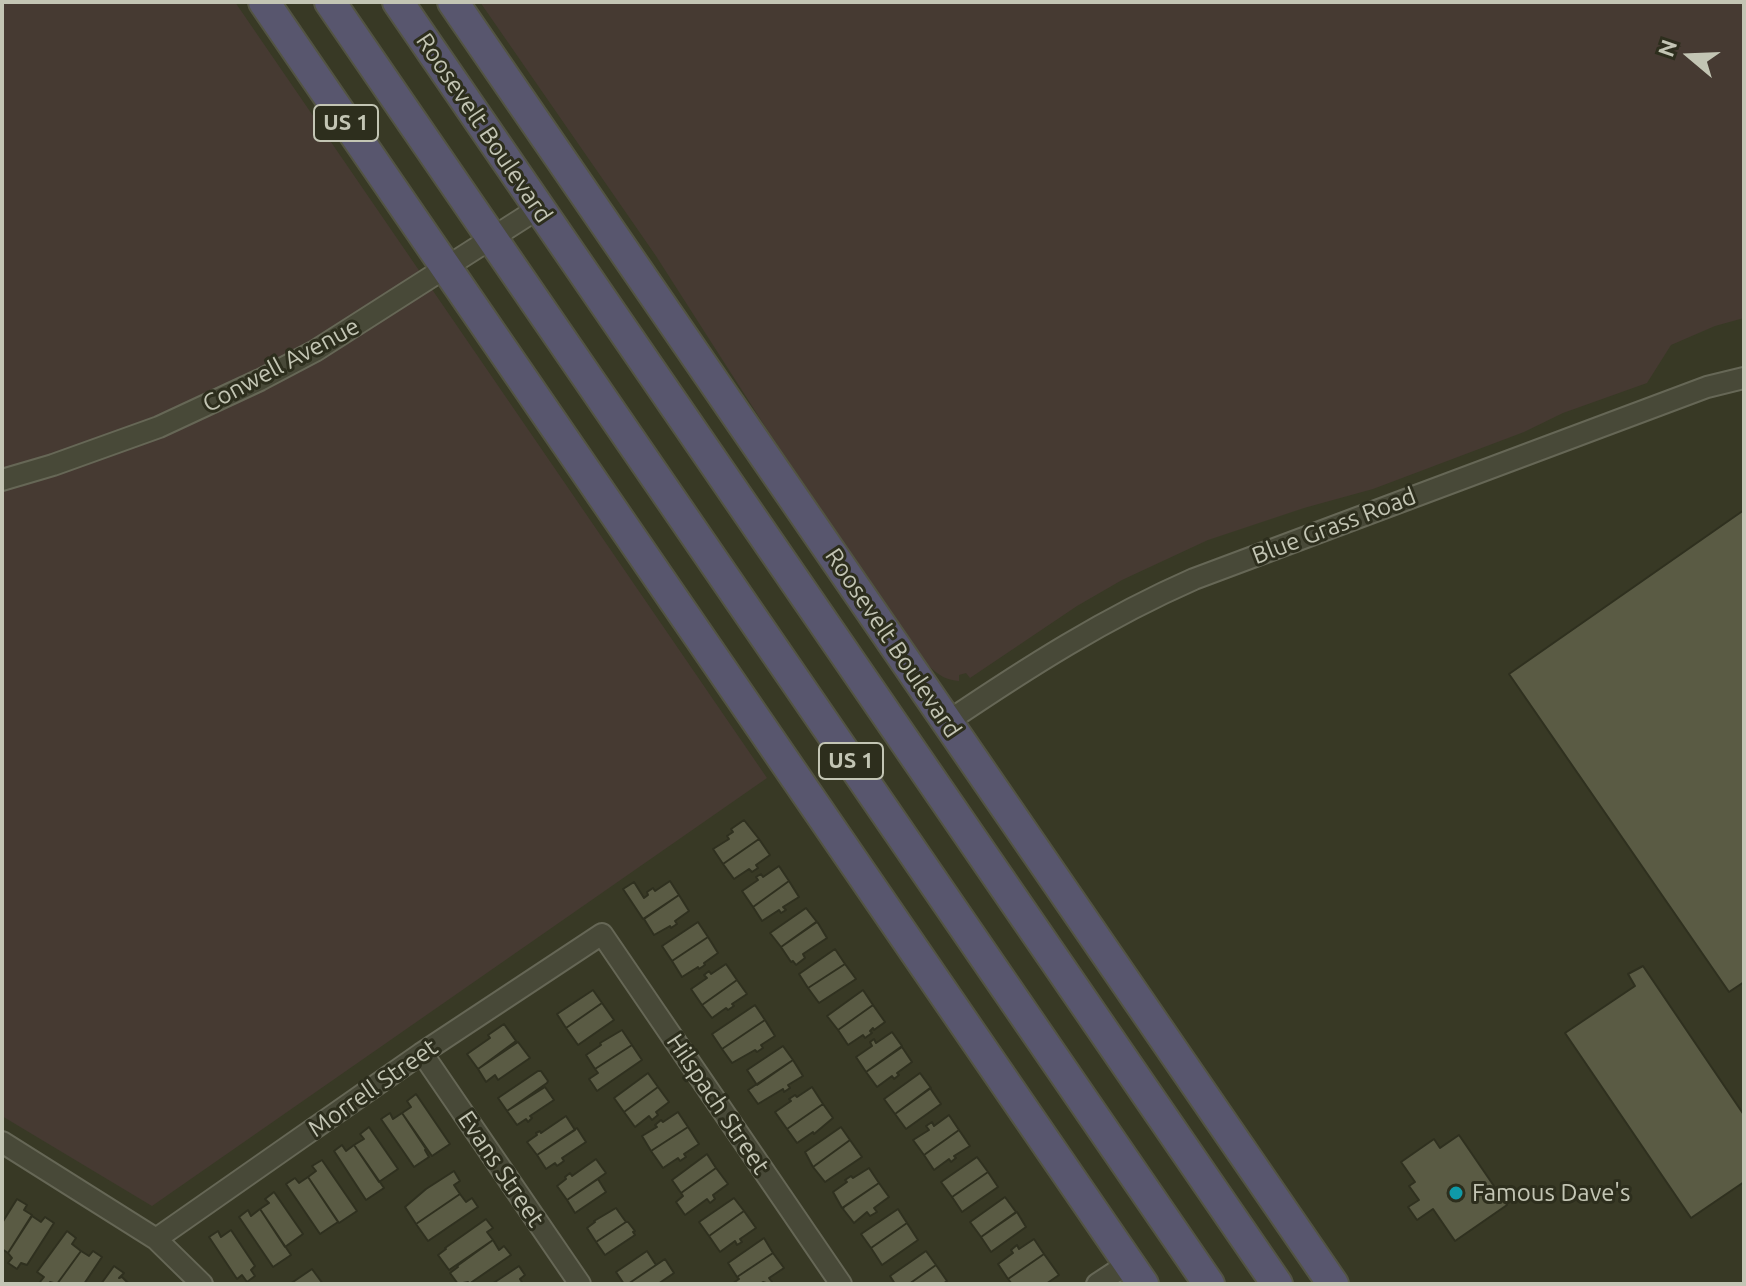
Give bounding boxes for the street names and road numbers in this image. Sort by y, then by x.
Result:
street label: Roosevelt Boulevard [410,28,558,228]
road number: US 1 [314,105,378,141]
street label: Conwell Avenue [198,312,364,418]
street label: Blue Grass Road [1248,482,1420,570]
street label: Roosevelt Boulevard [819,543,967,743]
road number: US 1 [819,743,883,779]
street label: Hilspach Street [660,1028,776,1180]
street label: Morrell Street [303,1033,443,1143]
street label: Evans Street [452,1105,550,1233]

